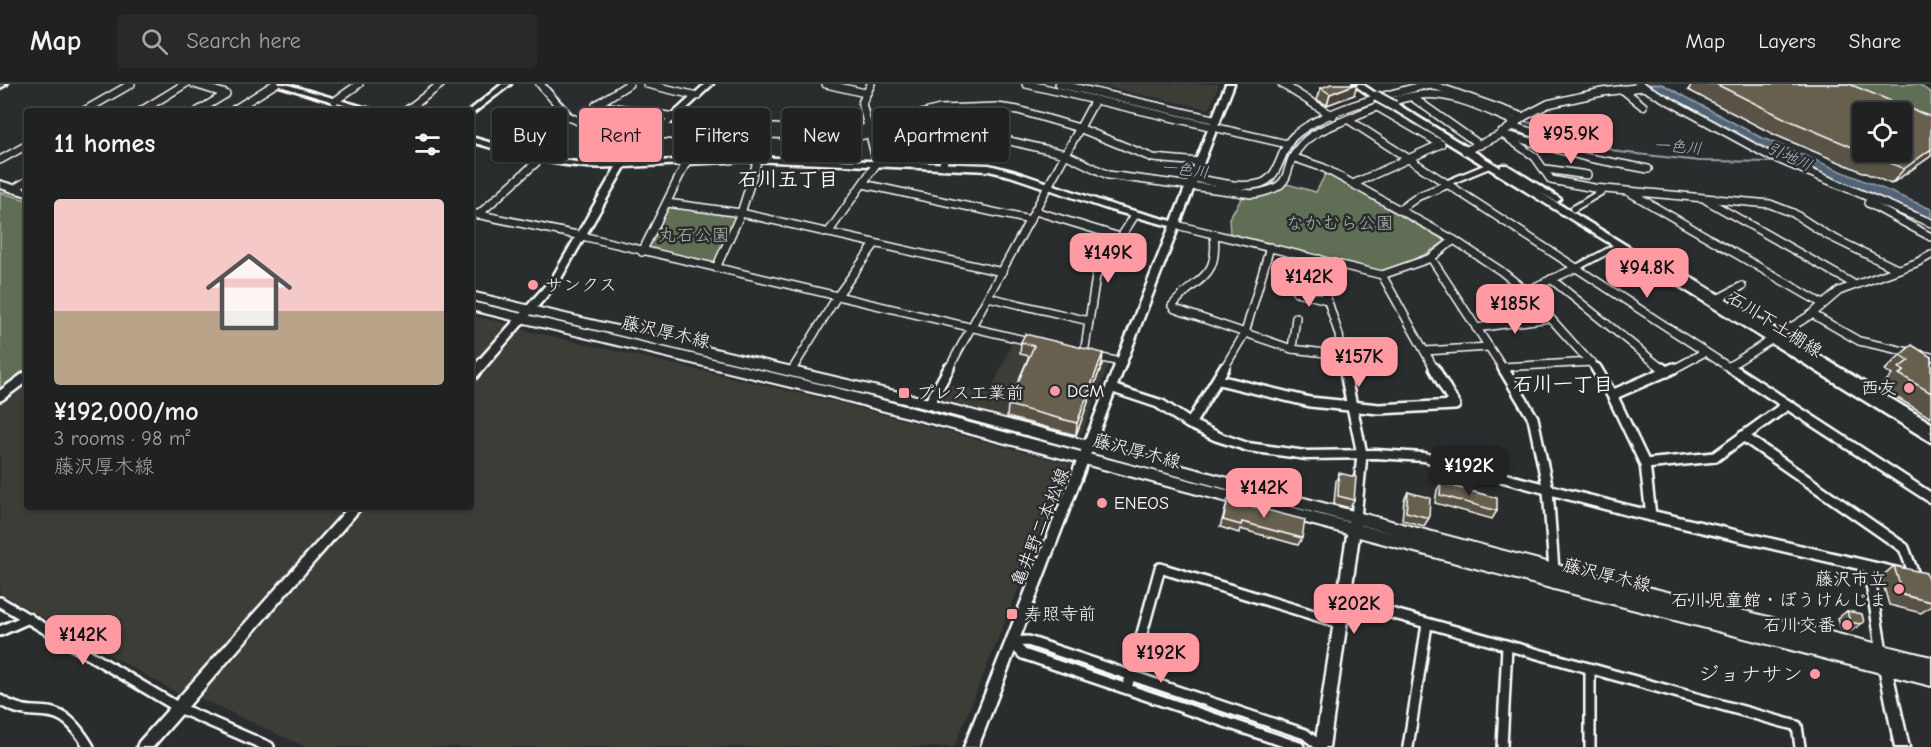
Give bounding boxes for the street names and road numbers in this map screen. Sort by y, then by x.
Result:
street label: 石川下土棚線 [1723,287,1826,362]
street label: 藤沢厚木線 [620,312,712,353]
street label: 藤沢厚木線 [1091,430,1183,473]
street label: 亀井野二本松線 [1007,465,1074,590]
street label: 藤沢厚木線 [1561,554,1653,597]

